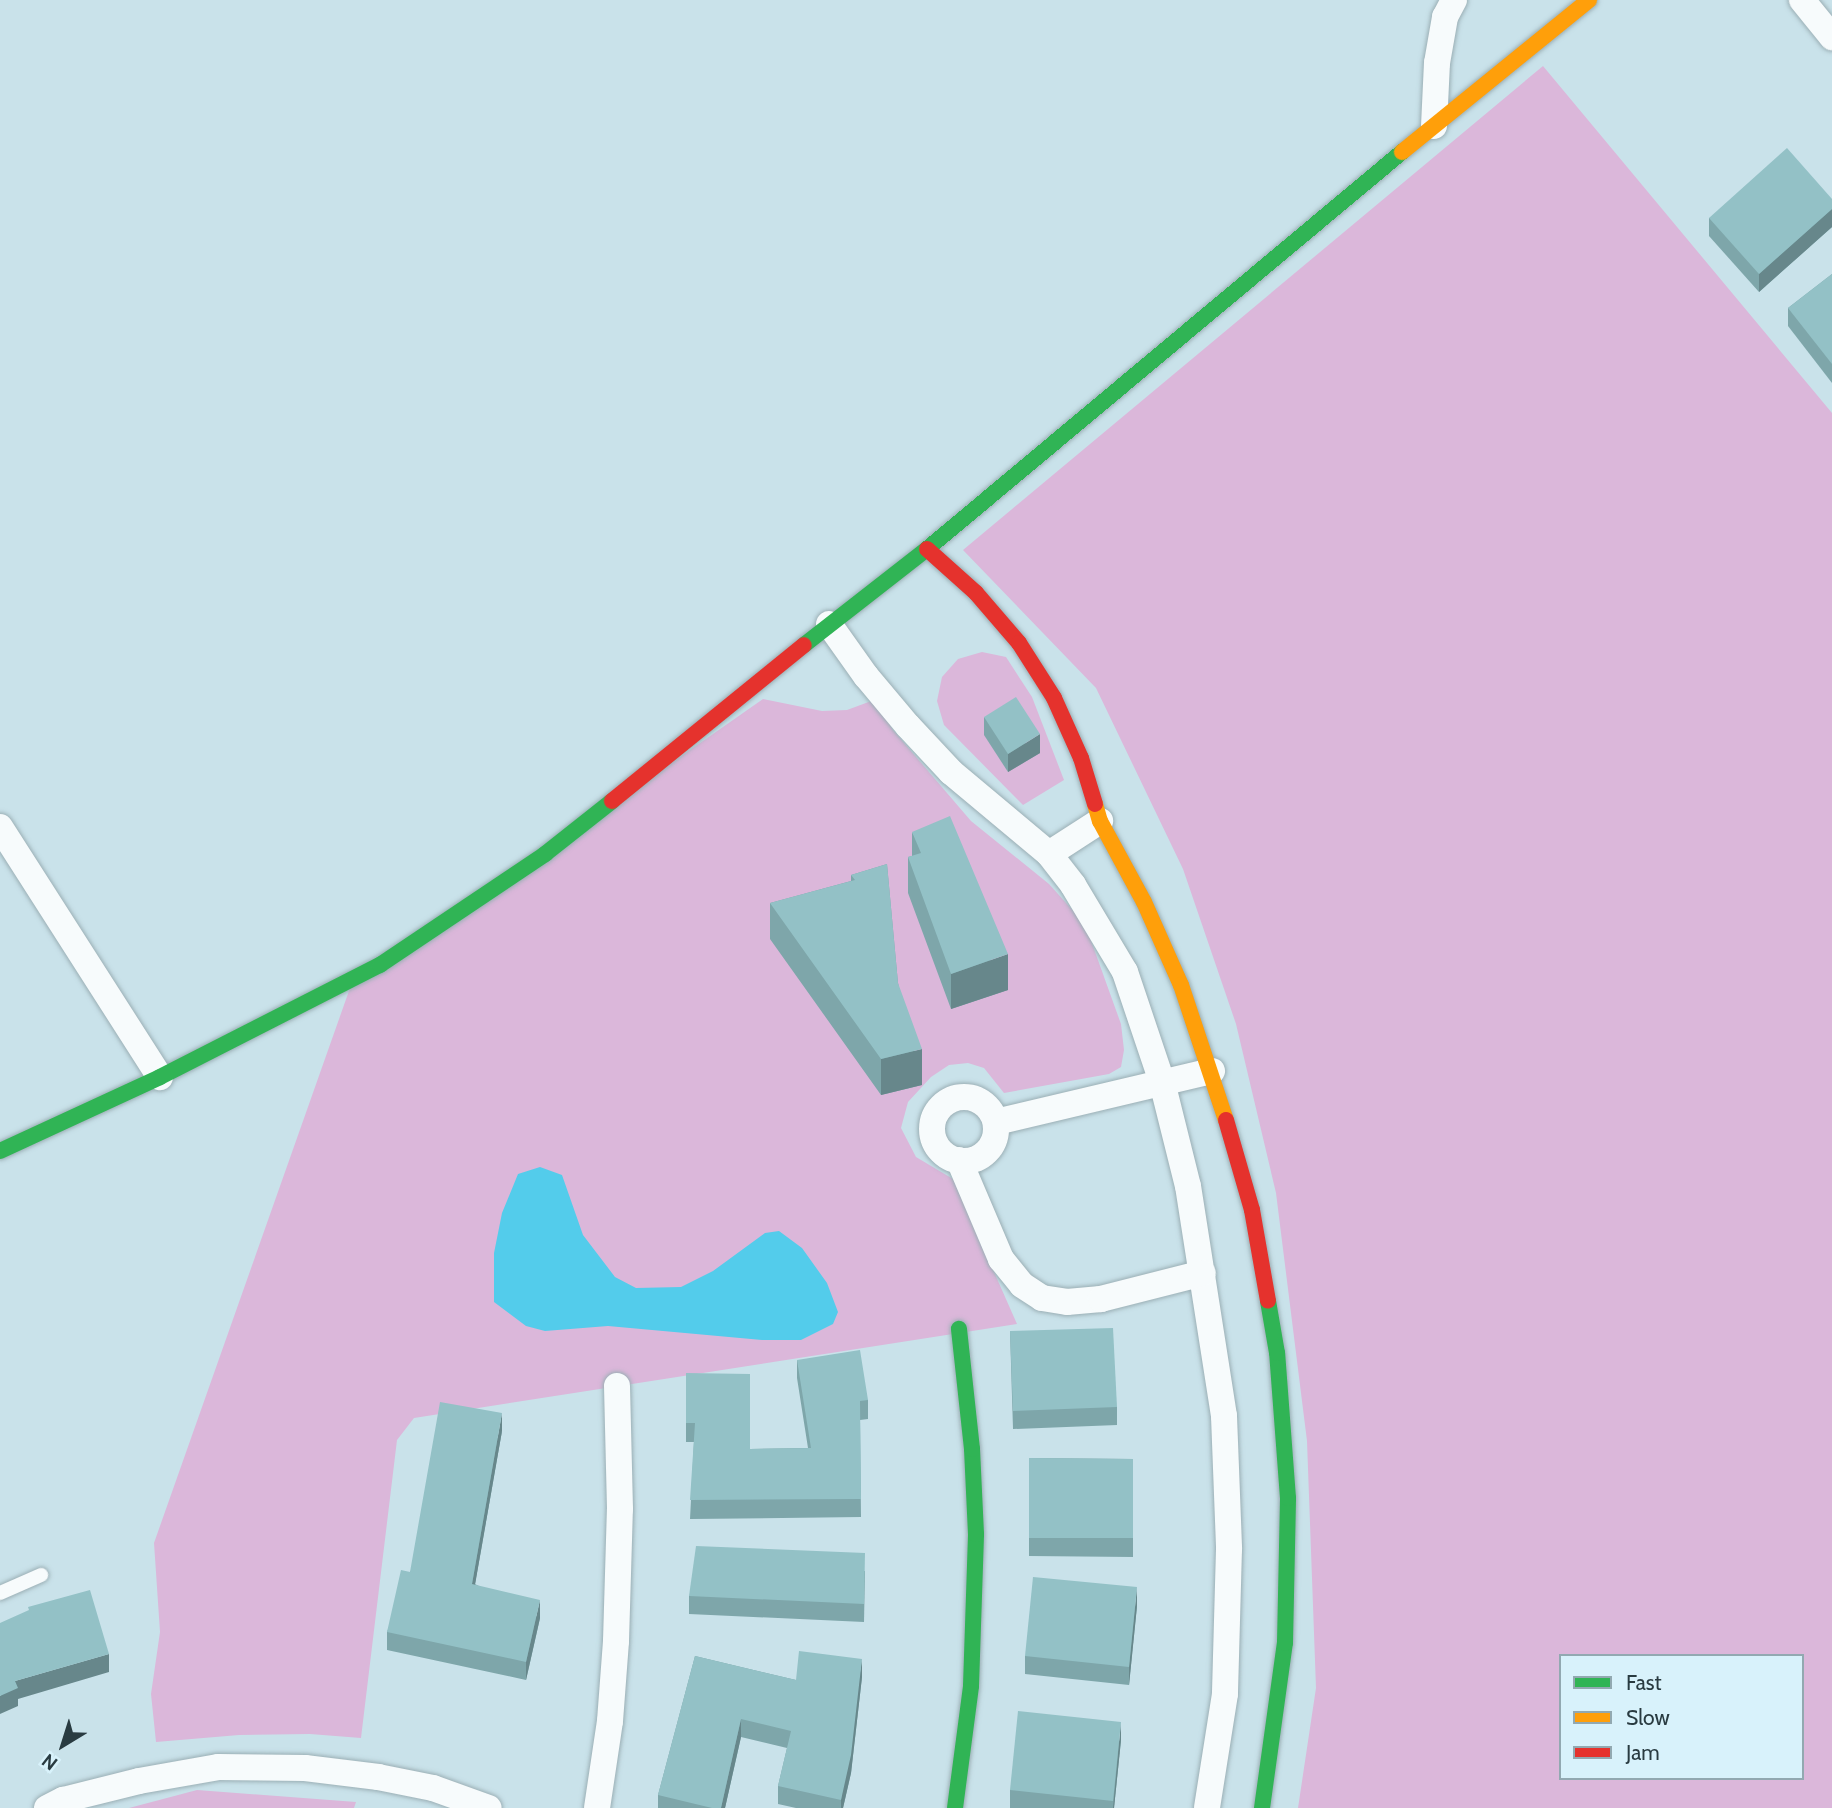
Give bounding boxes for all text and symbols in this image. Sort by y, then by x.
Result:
legend [1559,1654,1804,1780]
text: Fast [1626,1670,1662,1695]
text: Slow [1626,1705,1670,1730]
north arrow [28,1710,98,1780]
text: Jam [1626,1740,1660,1765]
text: N [37,1749,62,1775]

